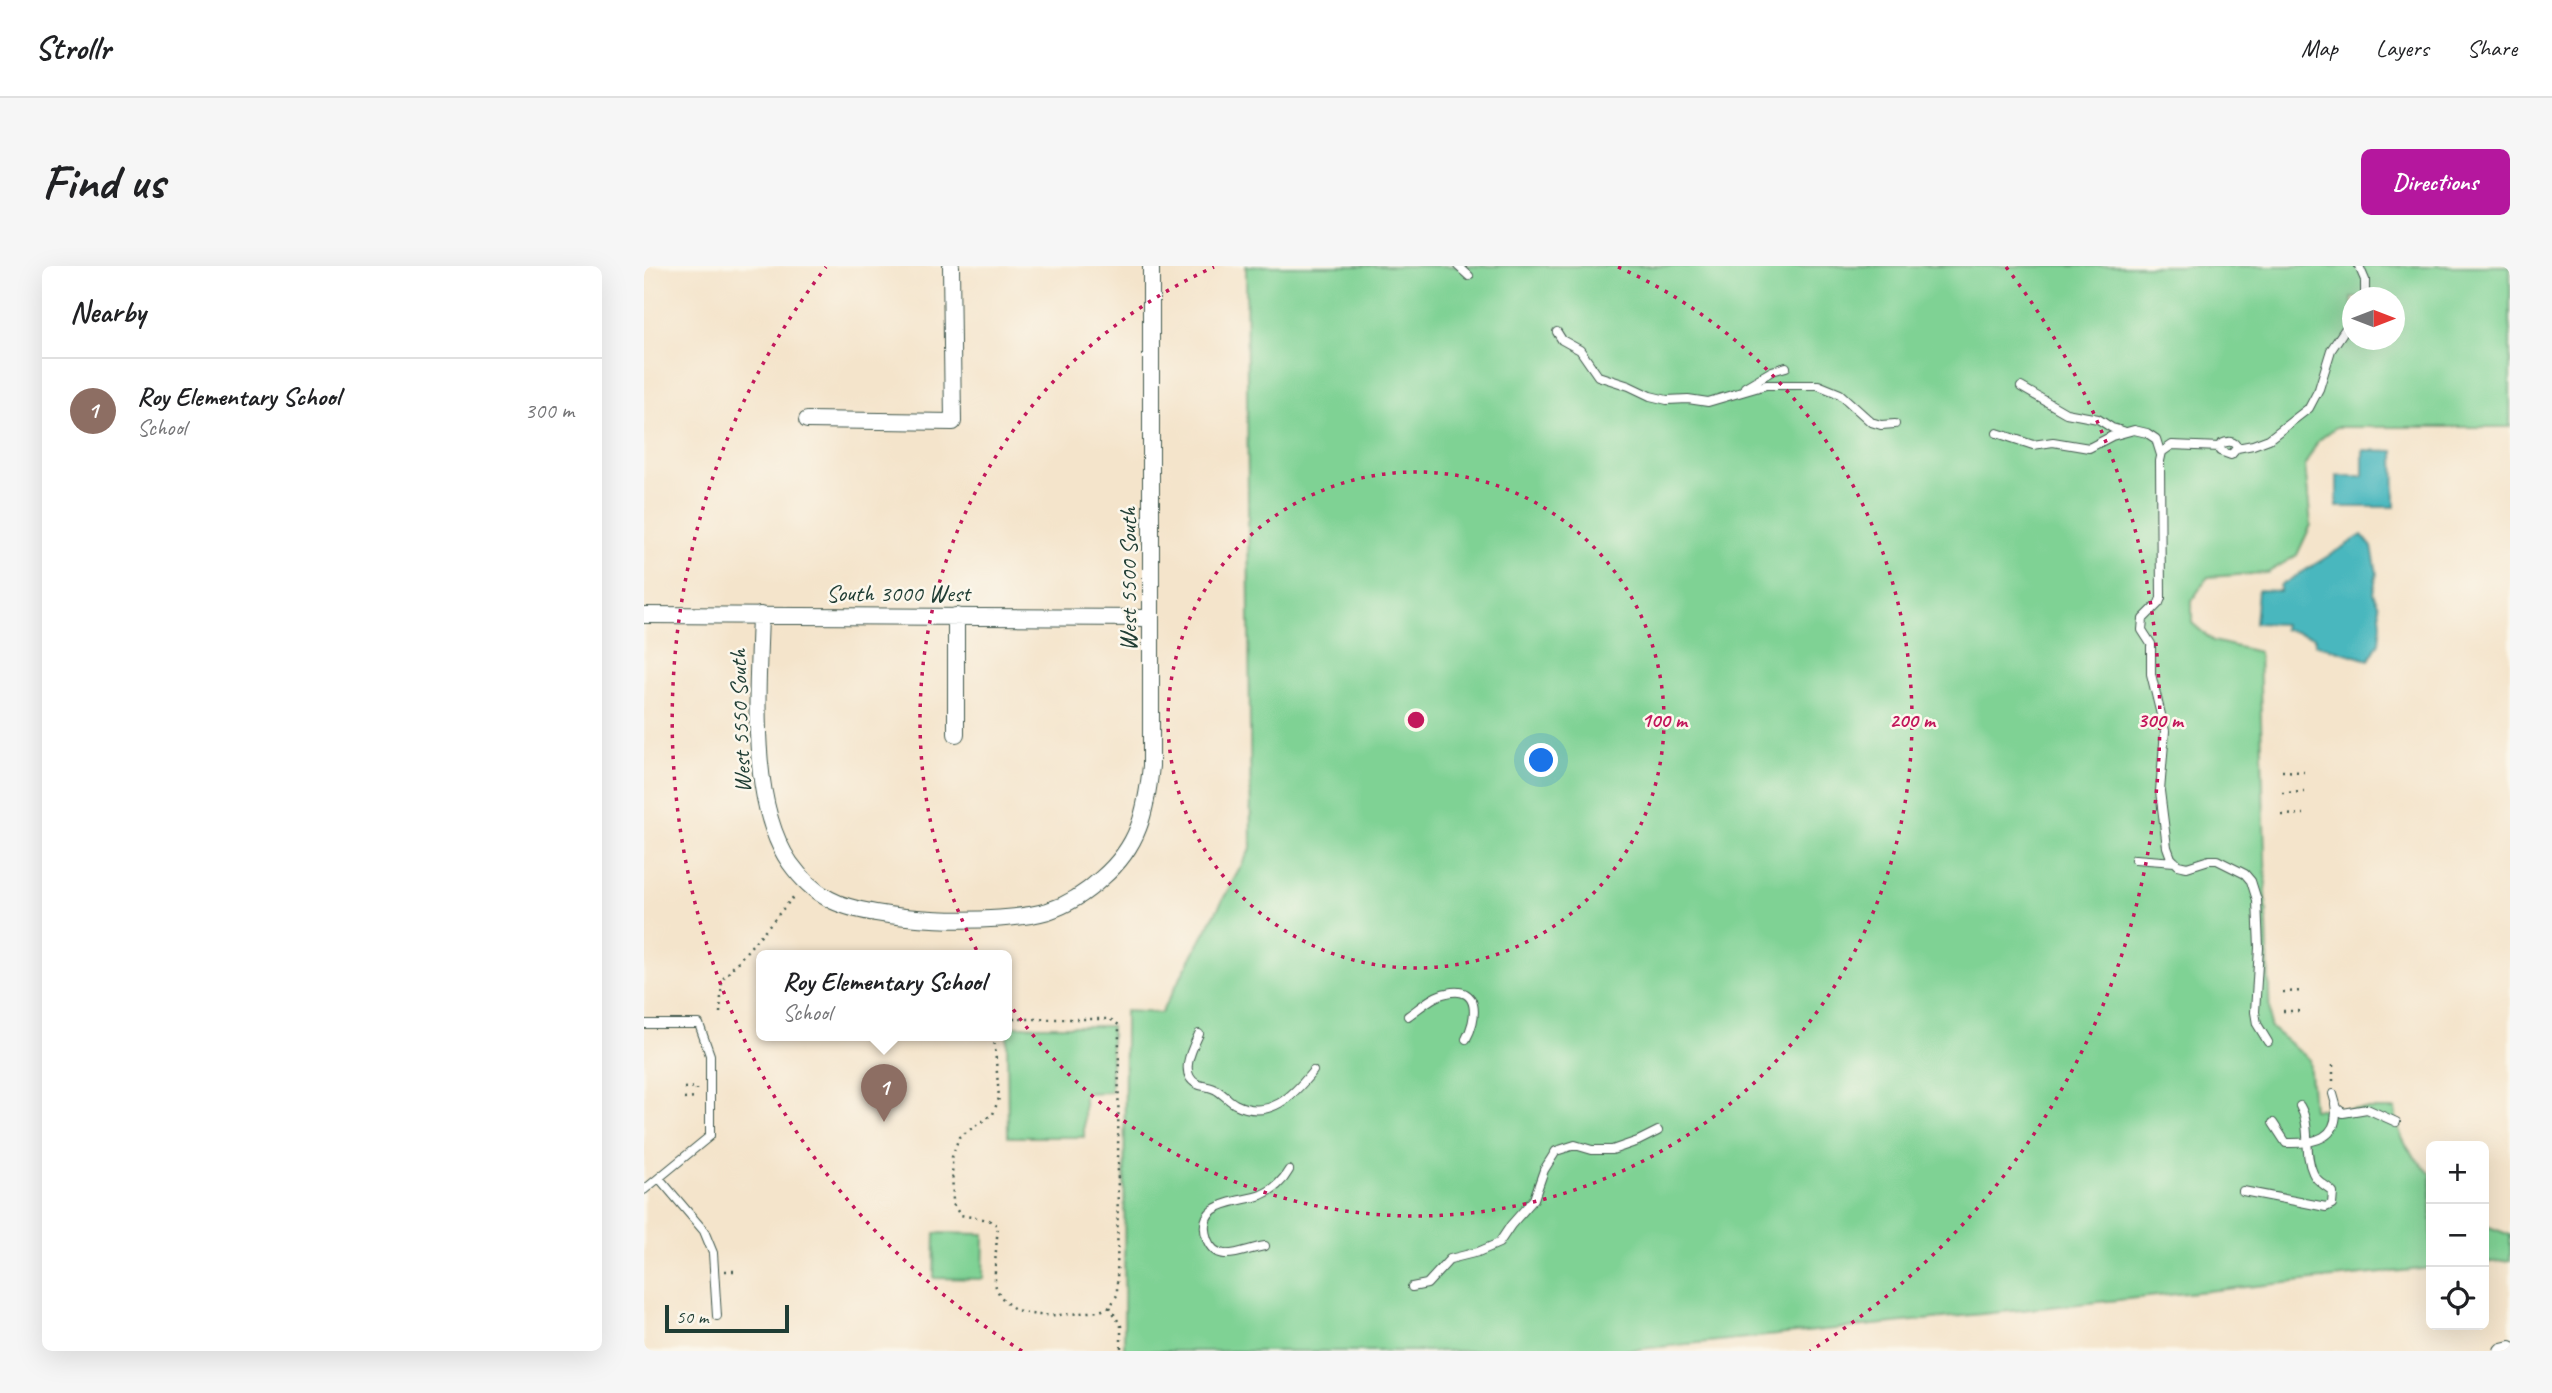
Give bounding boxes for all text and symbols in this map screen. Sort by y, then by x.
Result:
text: Strollr [35,27,110,69]
text: Map [2301,33,2338,63]
text: Layers [2376,33,2429,63]
text: Share [2467,33,2517,63]
button: Directions [2361,149,2510,215]
text: Find us [42,151,164,213]
north arrow [2342,287,2405,350]
text: Nearby [70,293,146,331]
text: Roy Elementary School [137,380,340,413]
text: 1 [88,396,98,425]
text: 300 m [525,396,574,425]
text: School [137,413,186,442]
street label: West 5500 South [1113,506,1143,651]
street label: South 3000 West [826,578,972,608]
street label: West 5550 South [722,647,758,793]
text: 100 m [1641,707,1689,733]
text: 200 m [1889,707,1937,733]
text: 300 m [2137,707,2185,733]
centre of rings [1404,708,1428,732]
your location [1524,743,1558,777]
popup [756,950,1012,1041]
text: Roy Elementary School [782,965,986,998]
text: School [782,998,832,1027]
pin: 1 [861,1064,907,1122]
map controls [2426,1141,2489,1330]
button: + [2426,1141,2489,1204]
button: − [2426,1204,2489,1267]
button: locate [2426,1267,2489,1330]
scale bar [665,1302,789,1334]
text: 50 m [676,1305,708,1329]

